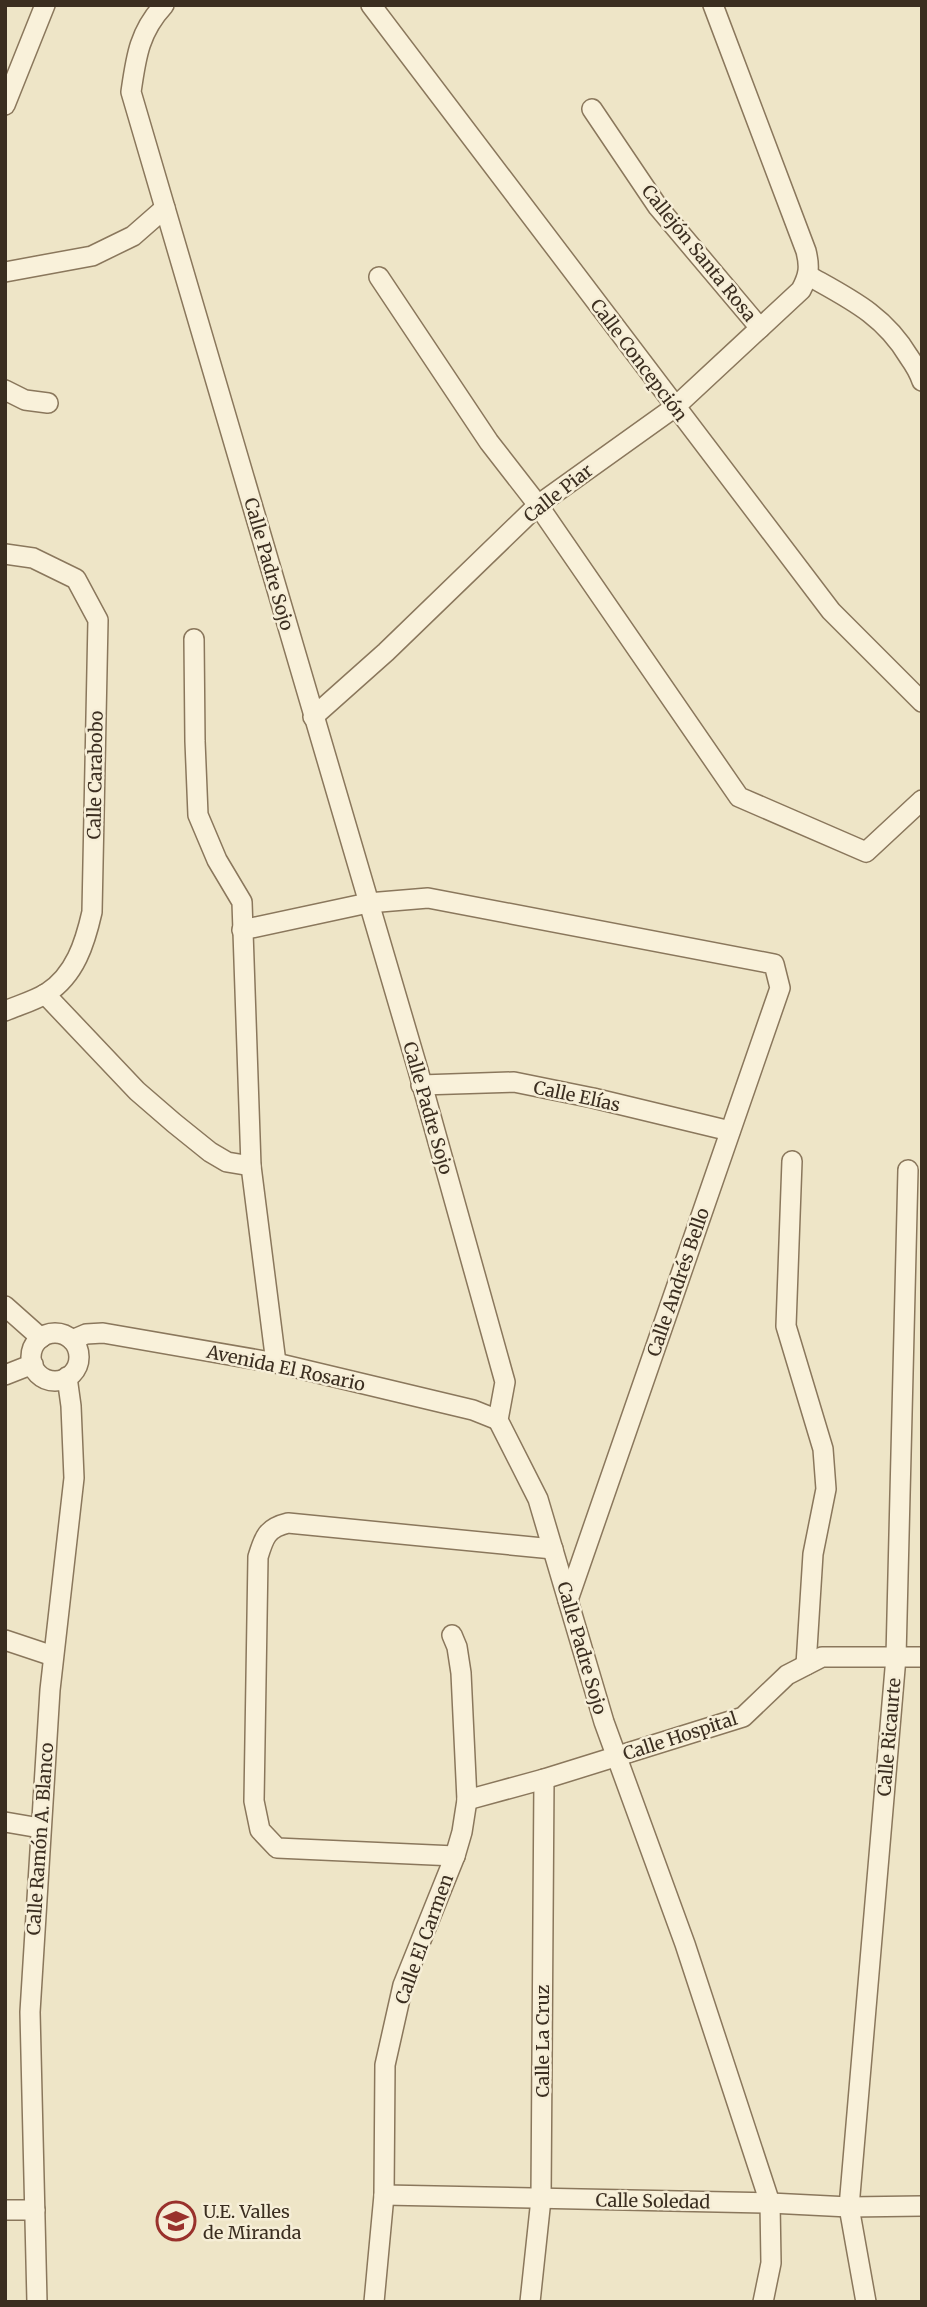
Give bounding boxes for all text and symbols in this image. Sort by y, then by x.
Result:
street label: Callejón Santa Rosa [637,180,761,326]
street label: Calle Concepción [585,294,693,426]
street label: Calle Piar [519,459,597,527]
street label: Calle Padre Sojo [239,495,299,633]
street label: Calle Carabobo [82,710,108,840]
street label: Calle Padre Sojo [398,1039,458,1177]
street label: Calle Elías [532,1076,623,1116]
street label: Calle Andrés Bello [642,1205,714,1359]
street label: Avenida El Rosario [204,1340,367,1396]
street label: Calle Padre Sojo [552,1579,612,1717]
street label: Calle Ricaurte [872,1677,906,1797]
street label: Calle Hospital [620,1707,740,1765]
street label: Calle Ramón A. Blanco [22,1742,58,1936]
street label: Calle El Carmen [390,1871,458,2007]
street label: Calle La Cruz [531,1984,554,2097]
street label: Calle Soledad [596,2189,711,2214]
school or university icon: U.E. Valles de Miranda [155,2200,197,2242]
place label: U.E. Valles de Miranda [203,2200,302,2244]

